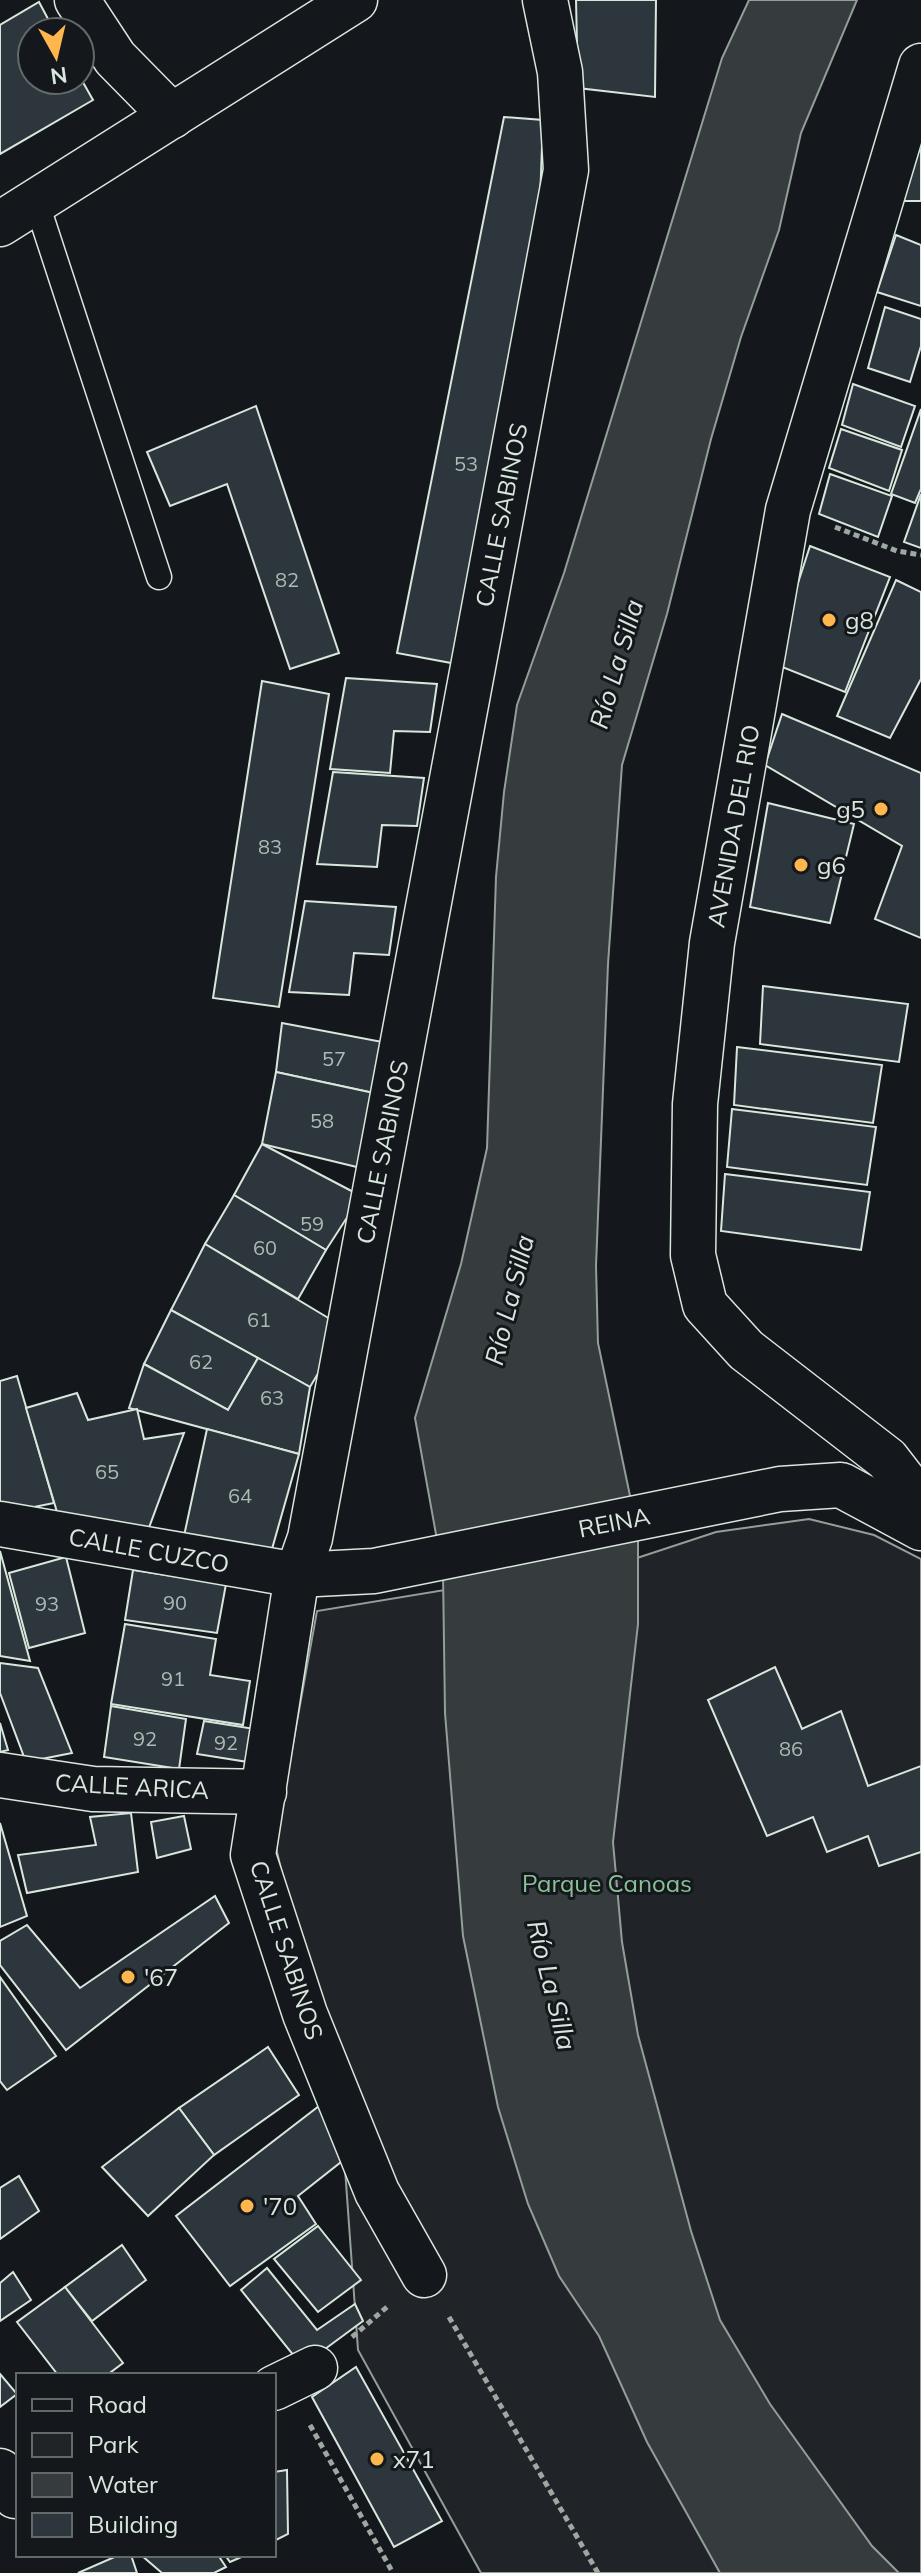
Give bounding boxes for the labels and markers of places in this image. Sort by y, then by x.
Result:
place label: g8 [845,605,874,635]
marker: g8 [820,611,838,629]
place label: g5 [836,794,865,824]
marker: g5 [872,800,890,818]
place label: g6 [817,850,846,880]
marker: g6 [792,856,810,874]
place label: '67 [144,1962,178,1992]
marker: '67 [119,1968,137,1986]
place label: '70 [263,2191,297,2221]
marker: '70 [238,2197,256,2215]
place label: x71 [393,2444,435,2474]
marker: x71 [368,2450,386,2468]

